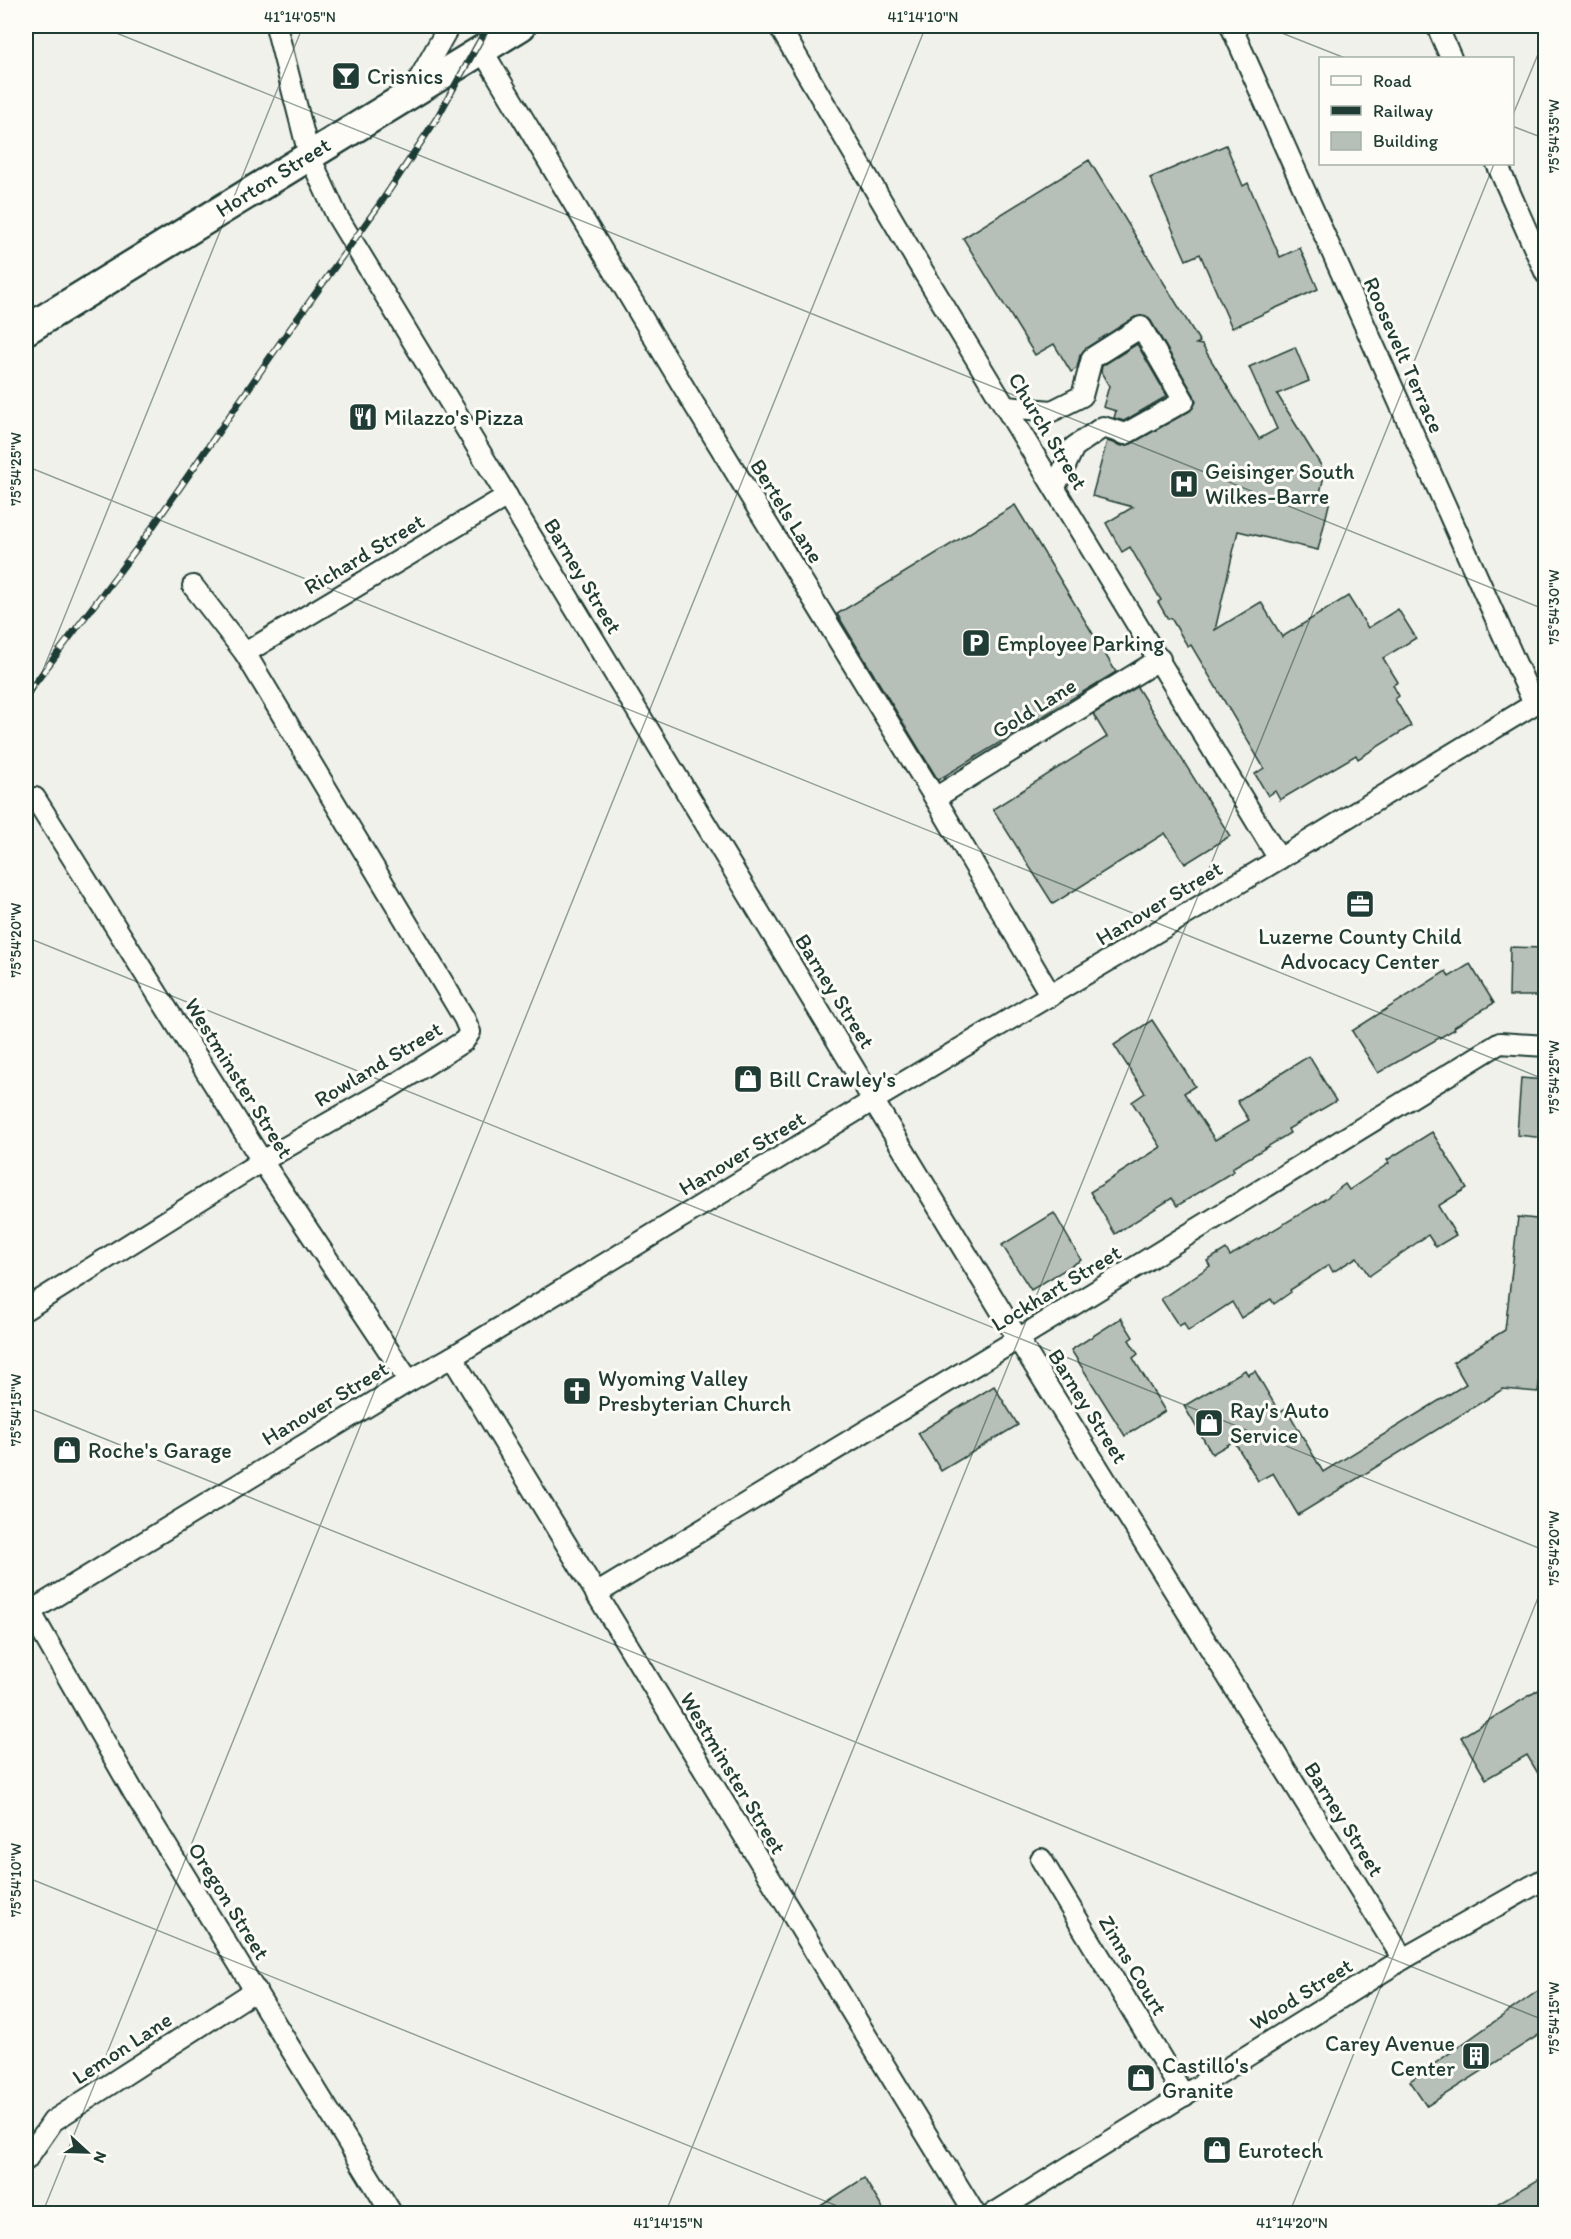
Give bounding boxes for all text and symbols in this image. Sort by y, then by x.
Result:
text: 41°14'05"N [264,8,336,26]
text: 41°14'10"N [888,8,958,26]
legend [1319,57,1514,165]
bar icon: Crisnics [330,60,362,92]
place label: Crisnics [367,63,443,90]
text: Road [1373,70,1412,92]
text: 75°54'35"W [1545,99,1563,173]
text: Railway [1373,100,1434,122]
text: Building [1373,130,1439,152]
street label: Horton Street [211,131,335,223]
street label: Roosevelt Terrace [1357,273,1451,437]
street label: Church Street [1002,367,1094,495]
restaurant icon: Milazzo's Pizza [347,401,379,433]
place label: Milazzo's Pizza [384,404,524,431]
text: 75°54'25"W [7,432,25,506]
street label: Bertels Lane [744,454,830,568]
place label: Geisinger South Wilkes-Barre [1205,458,1355,510]
hospital icon: Geisinger South Wilkes-Barre [1168,468,1200,500]
street label: Richard Street [299,507,429,601]
street label: Barney Street [538,513,628,639]
text: 75°54'30"W [1545,569,1563,645]
parking icon: Employee Parking [960,627,992,659]
place label: Employee Parking [997,630,1165,657]
street label: Gold Lane [987,672,1081,744]
street label: Hanover Street [1091,855,1227,951]
office icon: Luzerne County Child Advocacy Center [1344,888,1376,920]
text: 75°54'20"W [7,902,25,977]
place label: Luzerne County Child Advocacy Center [1258,923,1462,975]
street label: Barney Street [789,929,881,1053]
street label: Westminster Street [179,993,299,1163]
street label: Rowland Street [309,1015,447,1113]
text: 75°54'25"W [1545,1040,1563,1114]
shop icon: Bill Crawley's [732,1063,764,1095]
place label: Bill Crawley's [769,1066,896,1093]
street label: Hanover Street [674,1105,810,1201]
street label: Lockhart Street [986,1239,1126,1337]
street label: Barney Street [1042,1344,1134,1468]
street label: Hanover Street [257,1355,393,1451]
place label: Wyoming Valley Presbyterian Church [598,1365,791,1417]
text: 75°54'15"W [7,1374,25,1446]
church icon: Wyoming Valley Presbyterian Church [561,1375,593,1407]
place label: Ray's Auto Service [1230,1397,1329,1449]
shop icon: Ray's Auto Service [1193,1407,1225,1439]
shop icon: Roche's Garage [51,1434,83,1466]
place label: Roche's Garage [88,1437,232,1464]
text: 75°54'20"W [1545,1510,1563,1585]
street label: Westminster Street [674,1687,792,1859]
street label: Barney Street [1298,1757,1390,1881]
street label: Oregon Street [182,1837,276,1965]
text: 75°54'10"W [7,1843,25,1917]
street label: Zinns Court [1093,1910,1173,2020]
street label: Wood Street [1245,1952,1357,2036]
text: 75°54'15"W [1545,1982,1563,2054]
street label: Lemon Lane [67,2006,177,2090]
place label: Carey Avenue Center [1325,2030,1455,2082]
building icon: Carey Avenue Center [1460,2040,1492,2072]
place label: Castillo's Granite [1162,2052,1249,2104]
shop icon: Castillo's Granite [1125,2062,1157,2094]
north arrow [57,2122,117,2182]
shop icon: Eurotech [1201,2134,1233,2166]
place label: Eurotech [1238,2137,1323,2164]
text: N [90,2149,111,2166]
text: 41°14'15"N [633,2214,703,2232]
text: 41°14'20"N [1256,2214,1328,2232]

